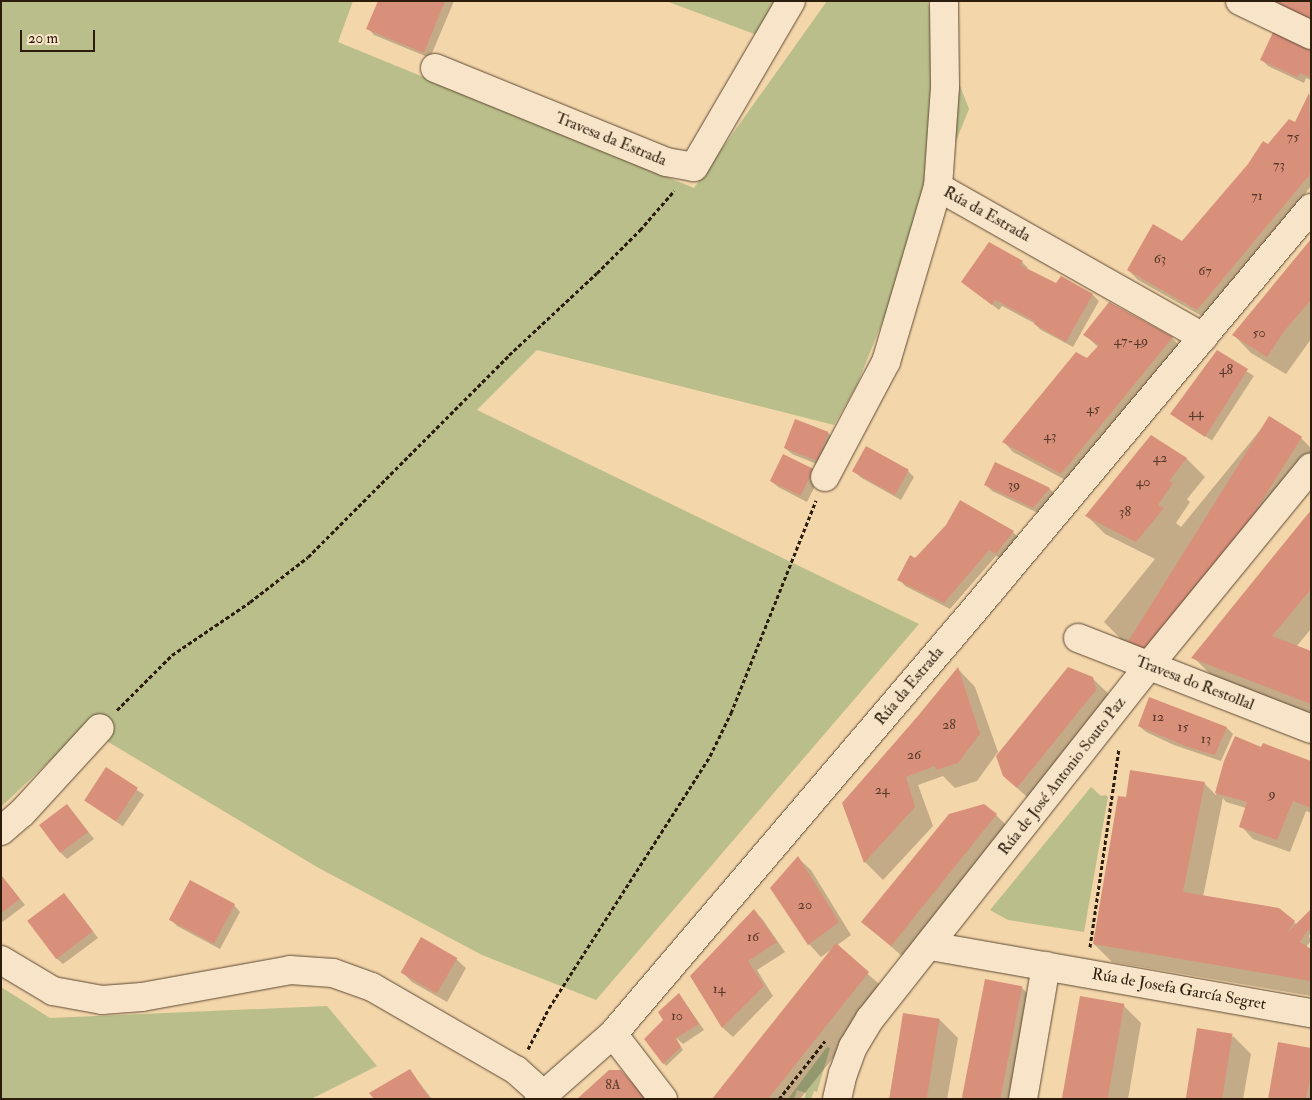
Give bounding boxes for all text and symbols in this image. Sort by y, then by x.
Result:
scale bar [22,20,98,52]
text: 20 m [28,29,58,48]
street label: Travesa da Estrada [553,108,669,170]
house number: 75 [1287,129,1299,145]
house number: 73 [1273,157,1285,173]
street label: Rúa da Estrada [940,182,1034,246]
house number: 71 [1251,188,1263,204]
house number: 63 [1154,251,1166,267]
house number: 67 [1198,263,1212,279]
house number: 50 [1252,325,1266,341]
house number: 47-49 [1114,333,1148,349]
house number: 48 [1219,362,1233,378]
house number: 45 [1086,401,1100,417]
house number: 44 [1188,405,1204,421]
house number: 43 [1044,428,1056,444]
house number: 42 [1153,450,1167,466]
house number: 40 [1136,474,1150,490]
house number: 39 [1008,477,1020,493]
house number: 38 [1119,504,1131,520]
street label: Rúa da Estrada [871,643,947,729]
street label: Travesa do Restollal [1133,652,1257,714]
street label: Rúa de José Antonio Souto Paz [994,693,1130,859]
house number: 12 [1152,709,1164,725]
house number: 28 [942,717,956,733]
house number: 15 [1177,719,1189,735]
house number: 13 [1201,731,1211,747]
house number: 26 [907,747,921,763]
house number: 24 [875,782,889,798]
house number: 9 [1268,786,1276,802]
house number: 20 [798,897,812,913]
house number: 16 [747,929,759,945]
street label: Rúa de Josefa García Segret [1090,964,1268,1014]
house number: 14 [713,981,725,997]
house number: 10 [671,1008,683,1024]
house number: 8A [605,1077,621,1093]

